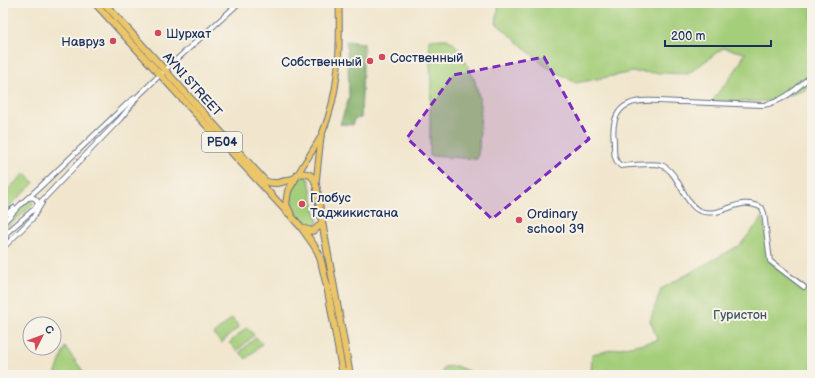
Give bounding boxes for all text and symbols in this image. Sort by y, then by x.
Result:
scale bar [665,22,771,48]
place label: Шурхат [166,26,211,42]
marker: Шурхат [153,28,163,38]
text: 200 m [671,29,705,44]
place label: Навруз [61,34,105,50]
marker: Навруз [108,36,118,46]
street label: AYNI STREET [159,49,225,120]
place label: Соственный [390,50,464,66]
marker: Соственный [377,52,387,62]
place label: Собственный [281,54,362,70]
marker: Собственный [365,56,375,66]
road number: РБ04 [202,132,242,152]
place label: Глобус Таджикистана [310,190,399,221]
marker: Глобус Таджикистана [297,199,307,209]
place label: Ordinary school 39 [527,206,584,237]
marker: Ordinary school 39 [514,215,524,225]
park label: Гуристон [713,307,767,323]
north arrow [22,316,62,356]
text: С [42,322,57,337]

